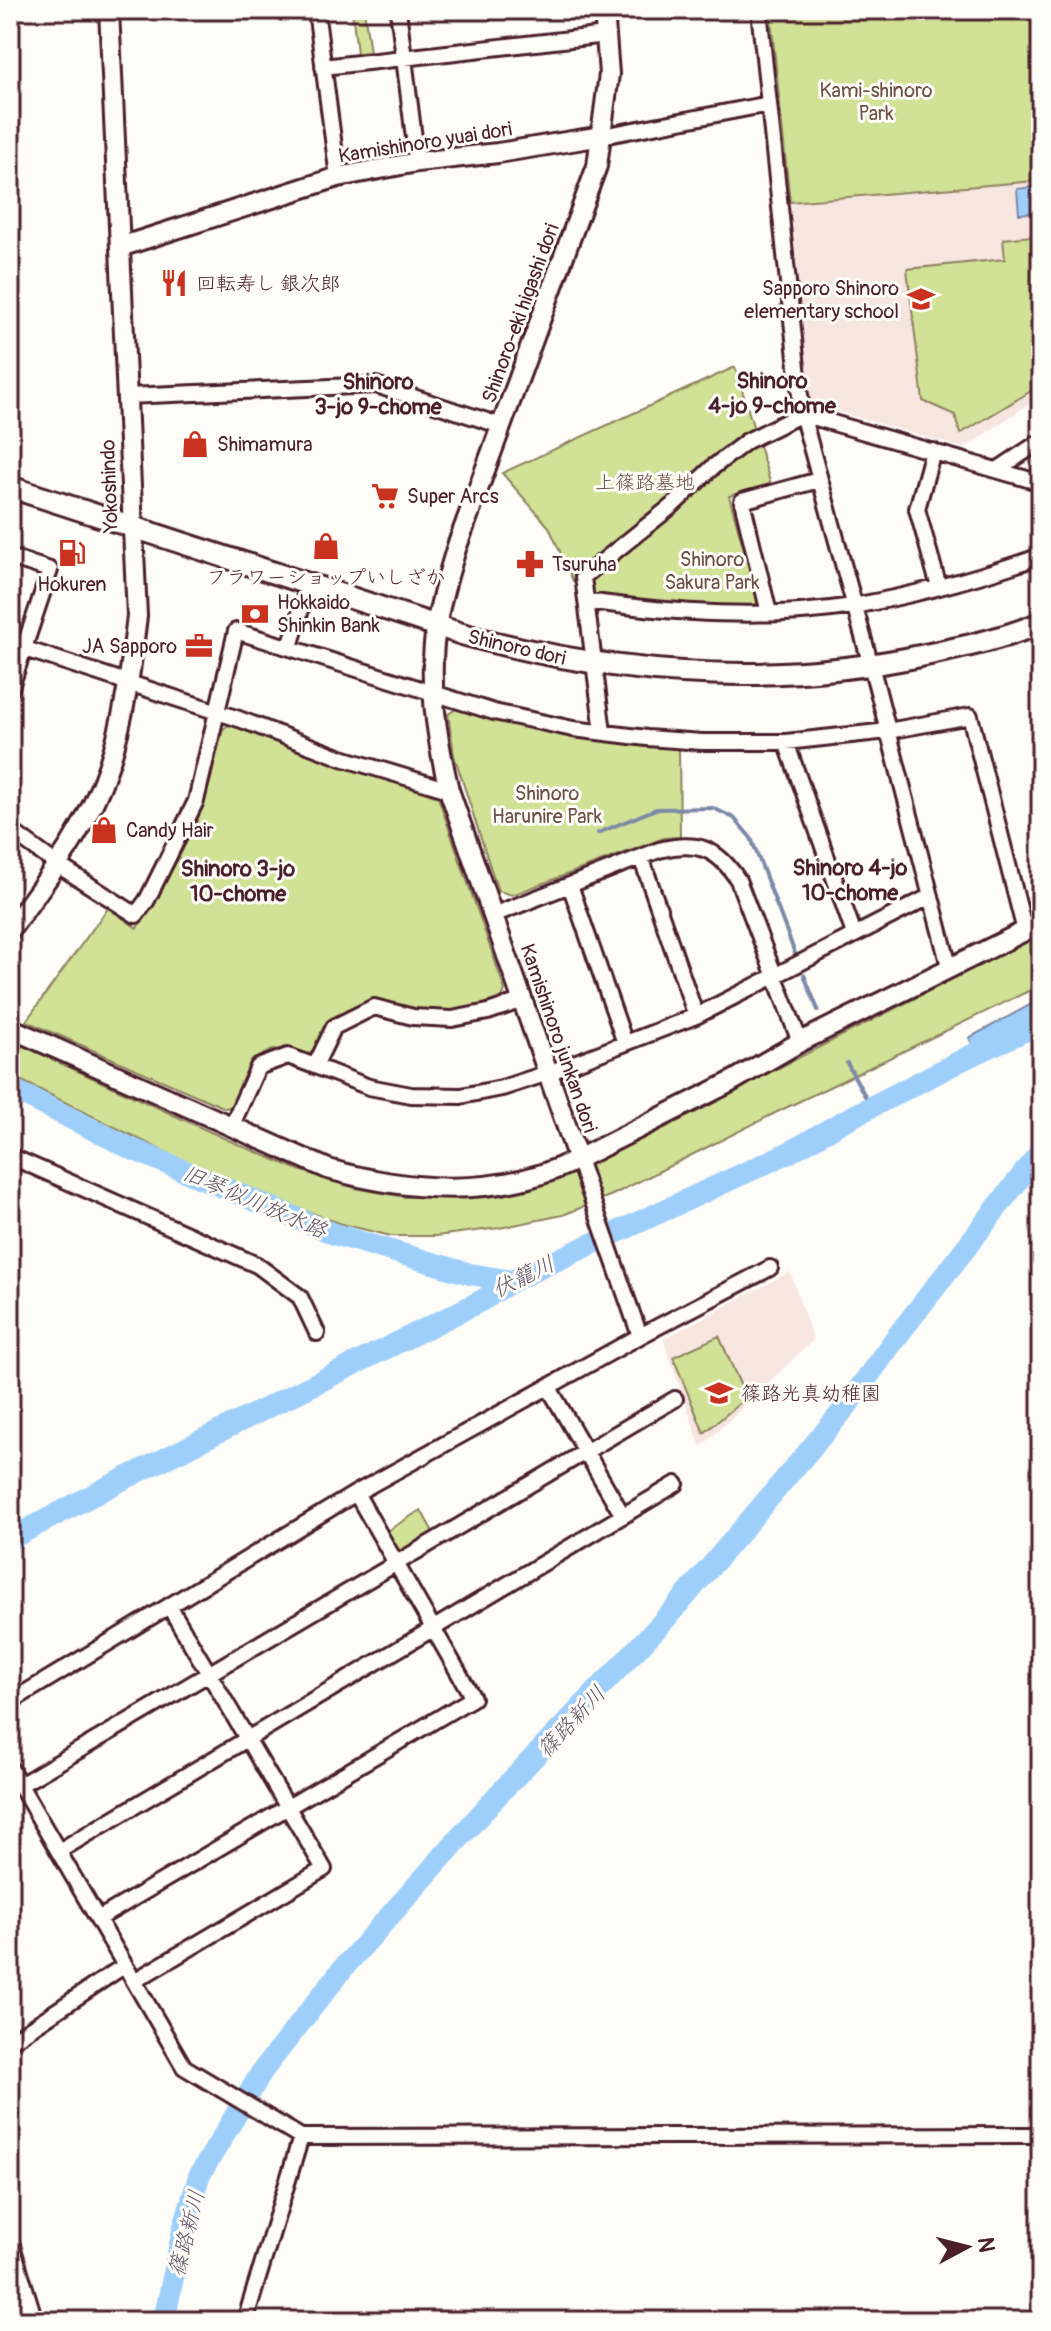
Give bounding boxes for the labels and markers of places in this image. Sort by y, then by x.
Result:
restaurant icon: 回転寿し 銀次郎 [159,268,189,298]
place label: 回転寿し 銀次郎 [196,271,340,296]
place label: Sapporo Shinoro elementary school [744,276,899,324]
school or university icon: Sapporo Shinoro elementary school [906,284,936,314]
shop icon: Shimamura [180,429,210,459]
place label: Shimamura [217,432,313,457]
supermarket icon: Super Arcs [370,481,400,511]
place label: Super Arcs [407,484,499,509]
shop icon: フラワーショップいしざか [311,531,341,561]
fuel station icon: Hokuren [57,538,87,568]
pharmacy icon: Tsuruha [515,549,545,579]
place label: Tsuruha [552,552,617,577]
place label: フラワーショップいしざか [206,565,446,590]
place label: Hokuren [37,572,107,597]
place label: Hokkaido Shinkin Bank [277,590,381,638]
bank icon: Hokkaido Shinkin Bank [240,599,270,629]
office icon: JA Sapporo [184,631,214,661]
place label: JA Sapporo [82,634,177,659]
shop icon: Candy Hair [89,815,119,845]
place label: Candy Hair [126,818,214,843]
school or university icon: 篠路光真幼稚園 [704,1378,734,1408]
place label: 篠路光真幼稚園 [741,1381,881,1406]

